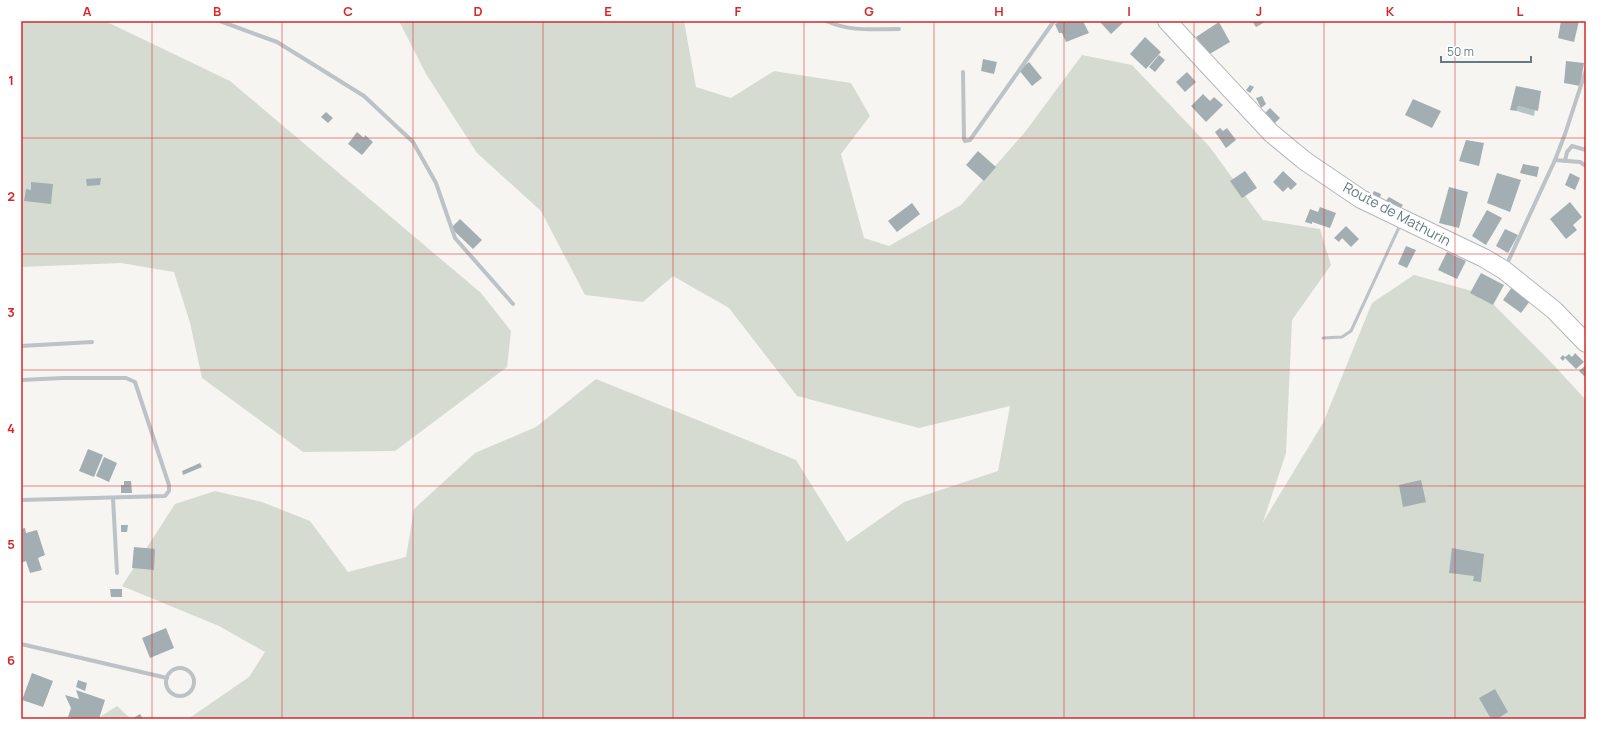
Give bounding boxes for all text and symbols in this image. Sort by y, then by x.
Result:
text: A [83,2,92,20]
text: B [213,2,221,20]
text: C [343,2,353,20]
text: D [473,2,483,20]
text: E [604,2,612,20]
text: F [735,2,742,20]
text: G [864,2,874,20]
text: H [994,2,1004,20]
text: I [1127,2,1131,20]
text: J [1256,2,1262,20]
text: K [1386,2,1395,20]
text: L [1517,2,1524,20]
scale bar [1441,38,1531,64]
text: 50 m [1447,43,1474,60]
text: 1 [8,71,14,89]
street label: Route de Mathurin [1340,177,1454,250]
text: 2 [7,187,15,205]
text: 3 [7,303,15,321]
text: 4 [7,419,15,437]
text: 5 [7,535,15,553]
text: 6 [7,651,15,669]

